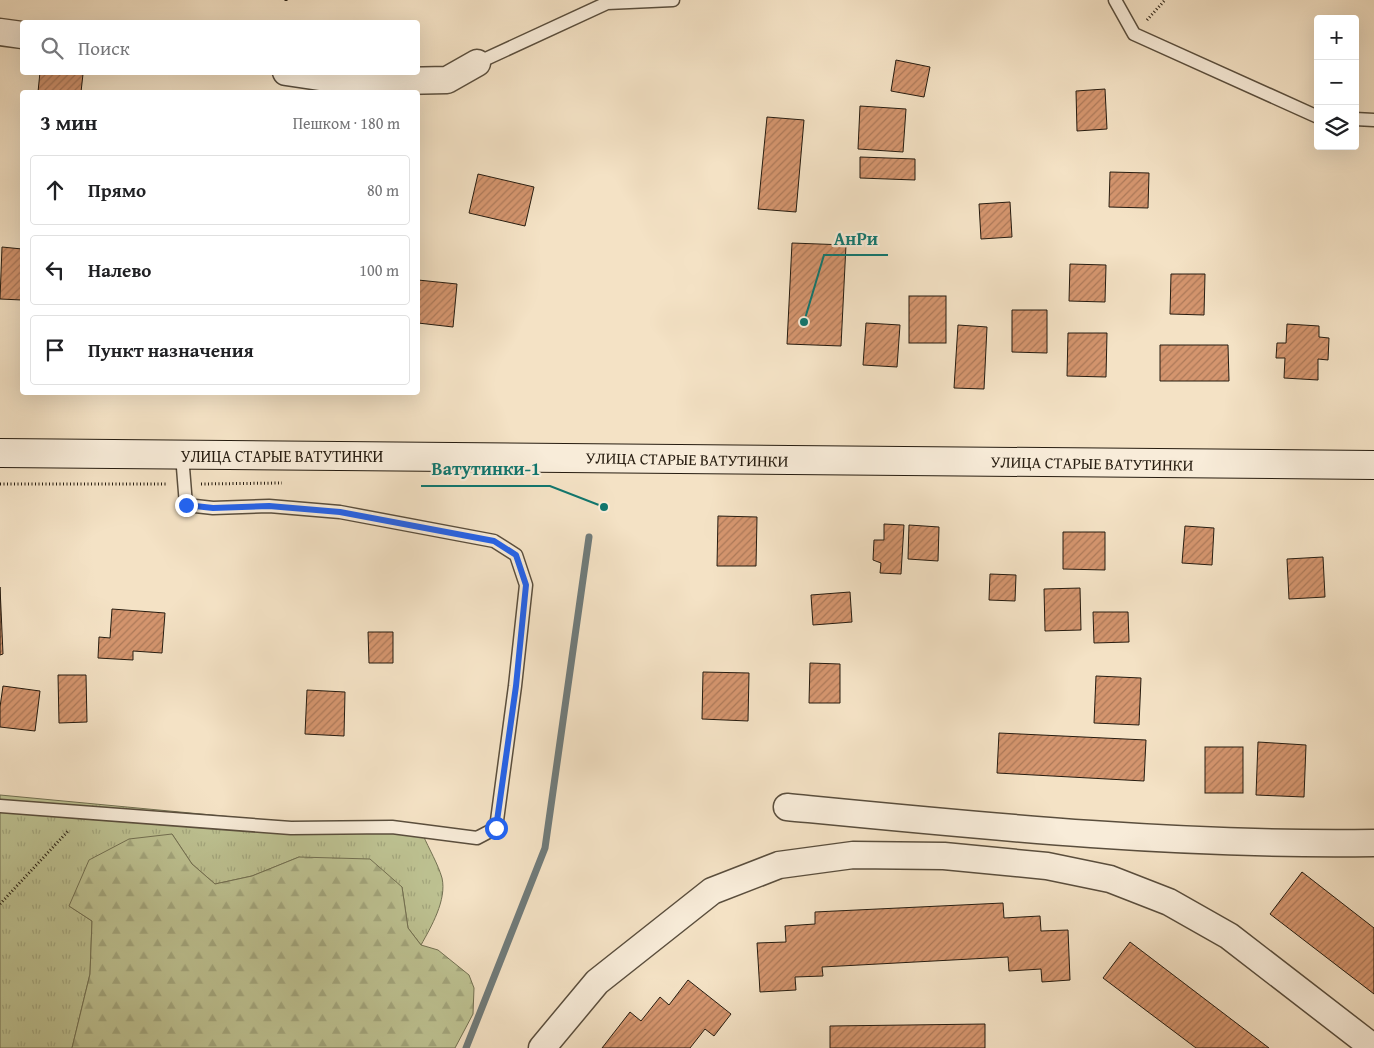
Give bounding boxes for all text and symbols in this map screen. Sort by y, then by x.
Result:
map controls [1314,15,1359,150]
button: + [1314,15,1359,60]
search box [20,20,420,75]
icon: search [38,34,66,62]
text: Поиск [78,34,130,62]
button: − [1314,60,1359,105]
button: layers [1314,105,1359,150]
text: 3 мин [40,107,97,138]
text: Пешком · 180 m [293,111,400,135]
icon: ahead [41,176,69,204]
text: Прямо [88,176,146,204]
text: 80 m [367,178,399,202]
callout: АнРи [824,222,888,255]
text: АнРи [834,225,878,252]
icon: left [41,256,69,284]
text: Налево [88,256,151,284]
text: 100 m [359,258,399,282]
icon: arrive [41,336,69,364]
text: Пункт назначения [88,336,254,364]
street label: УЛИЦА СТАРЫЕ ВАТУТИНКИ [181,444,384,468]
street label: УЛИЦА СТАРЫЕ ВАТУТИНКИ [585,445,789,473]
street label: УЛИЦА СТАРЫЕ ВАТУТИНКИ [990,449,1194,477]
callout: Ватутинки-1 [421,453,550,486]
text: Ватутинки-1 [432,455,540,482]
route end [175,494,198,517]
route start [485,817,508,840]

